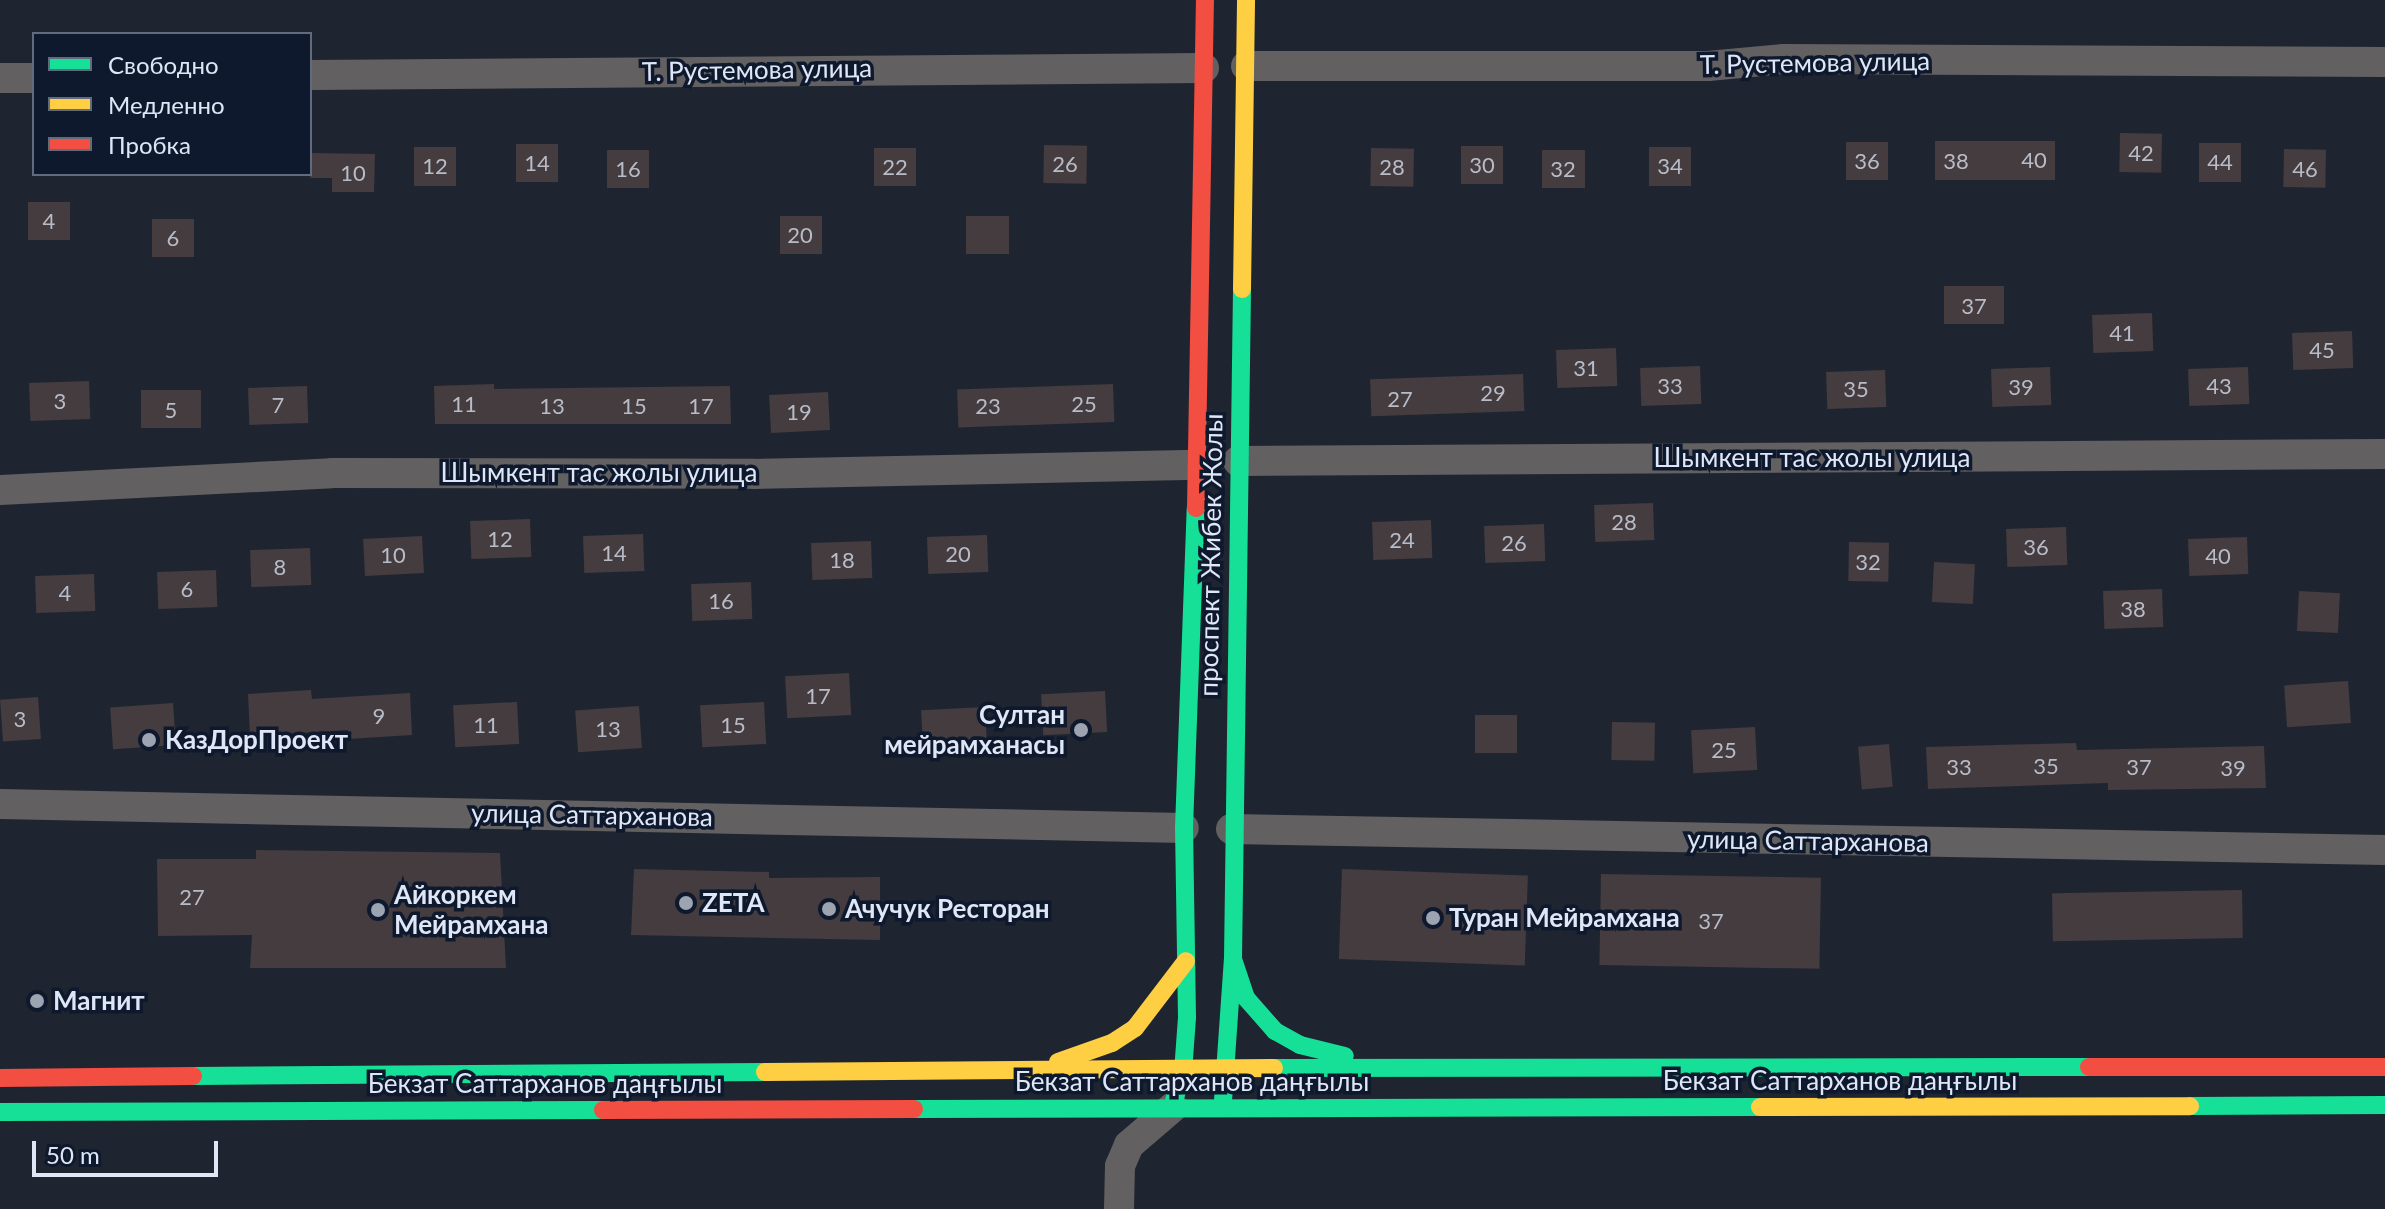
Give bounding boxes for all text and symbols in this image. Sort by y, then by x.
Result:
legend [32,32,312,176]
street label: Т. Рустемова улица [1700,45,1930,81]
text: Свободно [108,50,219,79]
street label: Т. Рустемова улица [642,52,872,88]
text: Медленно [108,90,225,119]
text: Пробка [108,130,191,159]
house number: 42 [2128,140,2154,166]
house number: 40 [2021,147,2047,173]
house number: 36 [1854,148,1880,174]
house number: 38 [1943,148,1969,174]
house number: 44 [2207,149,2233,175]
house number: 14 [524,150,550,176]
house number: 26 [1052,151,1078,177]
house number: 30 [1469,152,1495,178]
house number: 12 [422,153,448,179]
house number: 34 [1657,153,1683,179]
house number: 22 [882,154,908,180]
house number: 28 [1379,154,1405,180]
house number: 16 [615,156,641,182]
house number: 32 [1550,156,1576,182]
house number: 46 [2292,156,2318,182]
house number: 10 [340,160,366,186]
house number: 4 [43,208,55,234]
house number: 20 [787,222,813,248]
house number: 6 [167,225,179,251]
house number: 37 [1961,293,1987,319]
house number: 41 [2109,320,2135,346]
house number: 45 [2309,337,2335,363]
house number: 31 [1573,355,1599,381]
house number: 33 [1657,373,1683,399]
house number: 43 [2206,373,2232,399]
house number: 39 [2008,374,2034,400]
house number: 35 [1843,376,1869,402]
house number: 29 [1480,380,1506,406]
house number: 27 [1387,386,1413,412]
house number: 3 [54,388,66,414]
house number: 11 [451,391,477,417]
house number: 25 [1071,391,1097,417]
house number: 7 [272,392,284,418]
house number: 13 [539,393,565,419]
house number: 15 [621,393,647,419]
house number: 17 [688,393,714,419]
house number: 23 [975,393,1001,419]
house number: 5 [165,397,177,423]
house number: 19 [786,399,812,425]
street label: проспект Жибек Жолы [1193,413,1229,697]
street label: Шымкент тас жолы улица [1654,442,1970,474]
street label: Шымкент тас жолы улица [441,457,757,489]
house number: 28 [1611,509,1637,535]
house number: 12 [487,526,513,552]
house number: 24 [1389,527,1415,553]
house number: 26 [1501,530,1527,556]
house number: 36 [2023,534,2049,560]
house number: 14 [601,540,627,566]
house number: 20 [945,541,971,567]
house number: 10 [380,542,406,568]
house number: 40 [2205,543,2231,569]
house number: 18 [829,547,855,573]
house number: 32 [1855,549,1881,575]
house number: 8 [274,554,286,580]
house number: 6 [181,576,193,602]
house number: 4 [59,580,71,606]
house number: 16 [708,588,734,614]
house number: 38 [2120,596,2146,622]
house number: 17 [805,683,831,709]
place label: Султан мейрамханасы [884,699,1065,760]
house number: 9 [373,703,385,729]
house number: 3 [14,706,26,732]
house number: 11 [473,712,499,738]
house number: 15 [720,712,746,738]
house number: 13 [595,716,621,742]
marker: Султан мейрамханасы [1072,721,1090,739]
place label: КазДорПроект [165,724,348,756]
marker: КазДорПроект [140,731,158,749]
house number: 25 [1711,737,1737,763]
house number: 35 [2033,753,2059,779]
house number: 33 [1946,754,1972,780]
house number: 37 [2126,754,2152,780]
house number: 39 [2220,755,2246,781]
street label: улица Саттарханова [471,797,713,833]
street label: улица Саттарханова [1687,823,1929,859]
place label: Айкоркем Мейрамхана [394,879,549,940]
house number: 27 [179,884,205,910]
place label: ZETA [702,887,765,919]
place label: Ачучук Ресторан [845,893,1050,925]
marker: ZETA [677,894,695,912]
marker: Ачучук Ресторан [820,900,838,918]
marker: Айкоркем Мейрамхана [369,901,387,919]
place label: Туран Мейрамхана [1449,902,1680,934]
house number: 37 [1698,908,1724,934]
marker: Туран Мейрамхана [1424,909,1442,927]
place label: Магнит [53,985,145,1017]
marker: Магнит [28,992,46,1010]
street label: Бекзат Саттарханов даңғылы [1663,1065,2017,1097]
street label: Бекзат Саттарханов даңғылы [1015,1066,1369,1098]
street label: Бекзат Саттарханов даңғылы [368,1068,722,1100]
scale bar [36,1125,222,1175]
text: 50 m [46,1140,100,1169]

